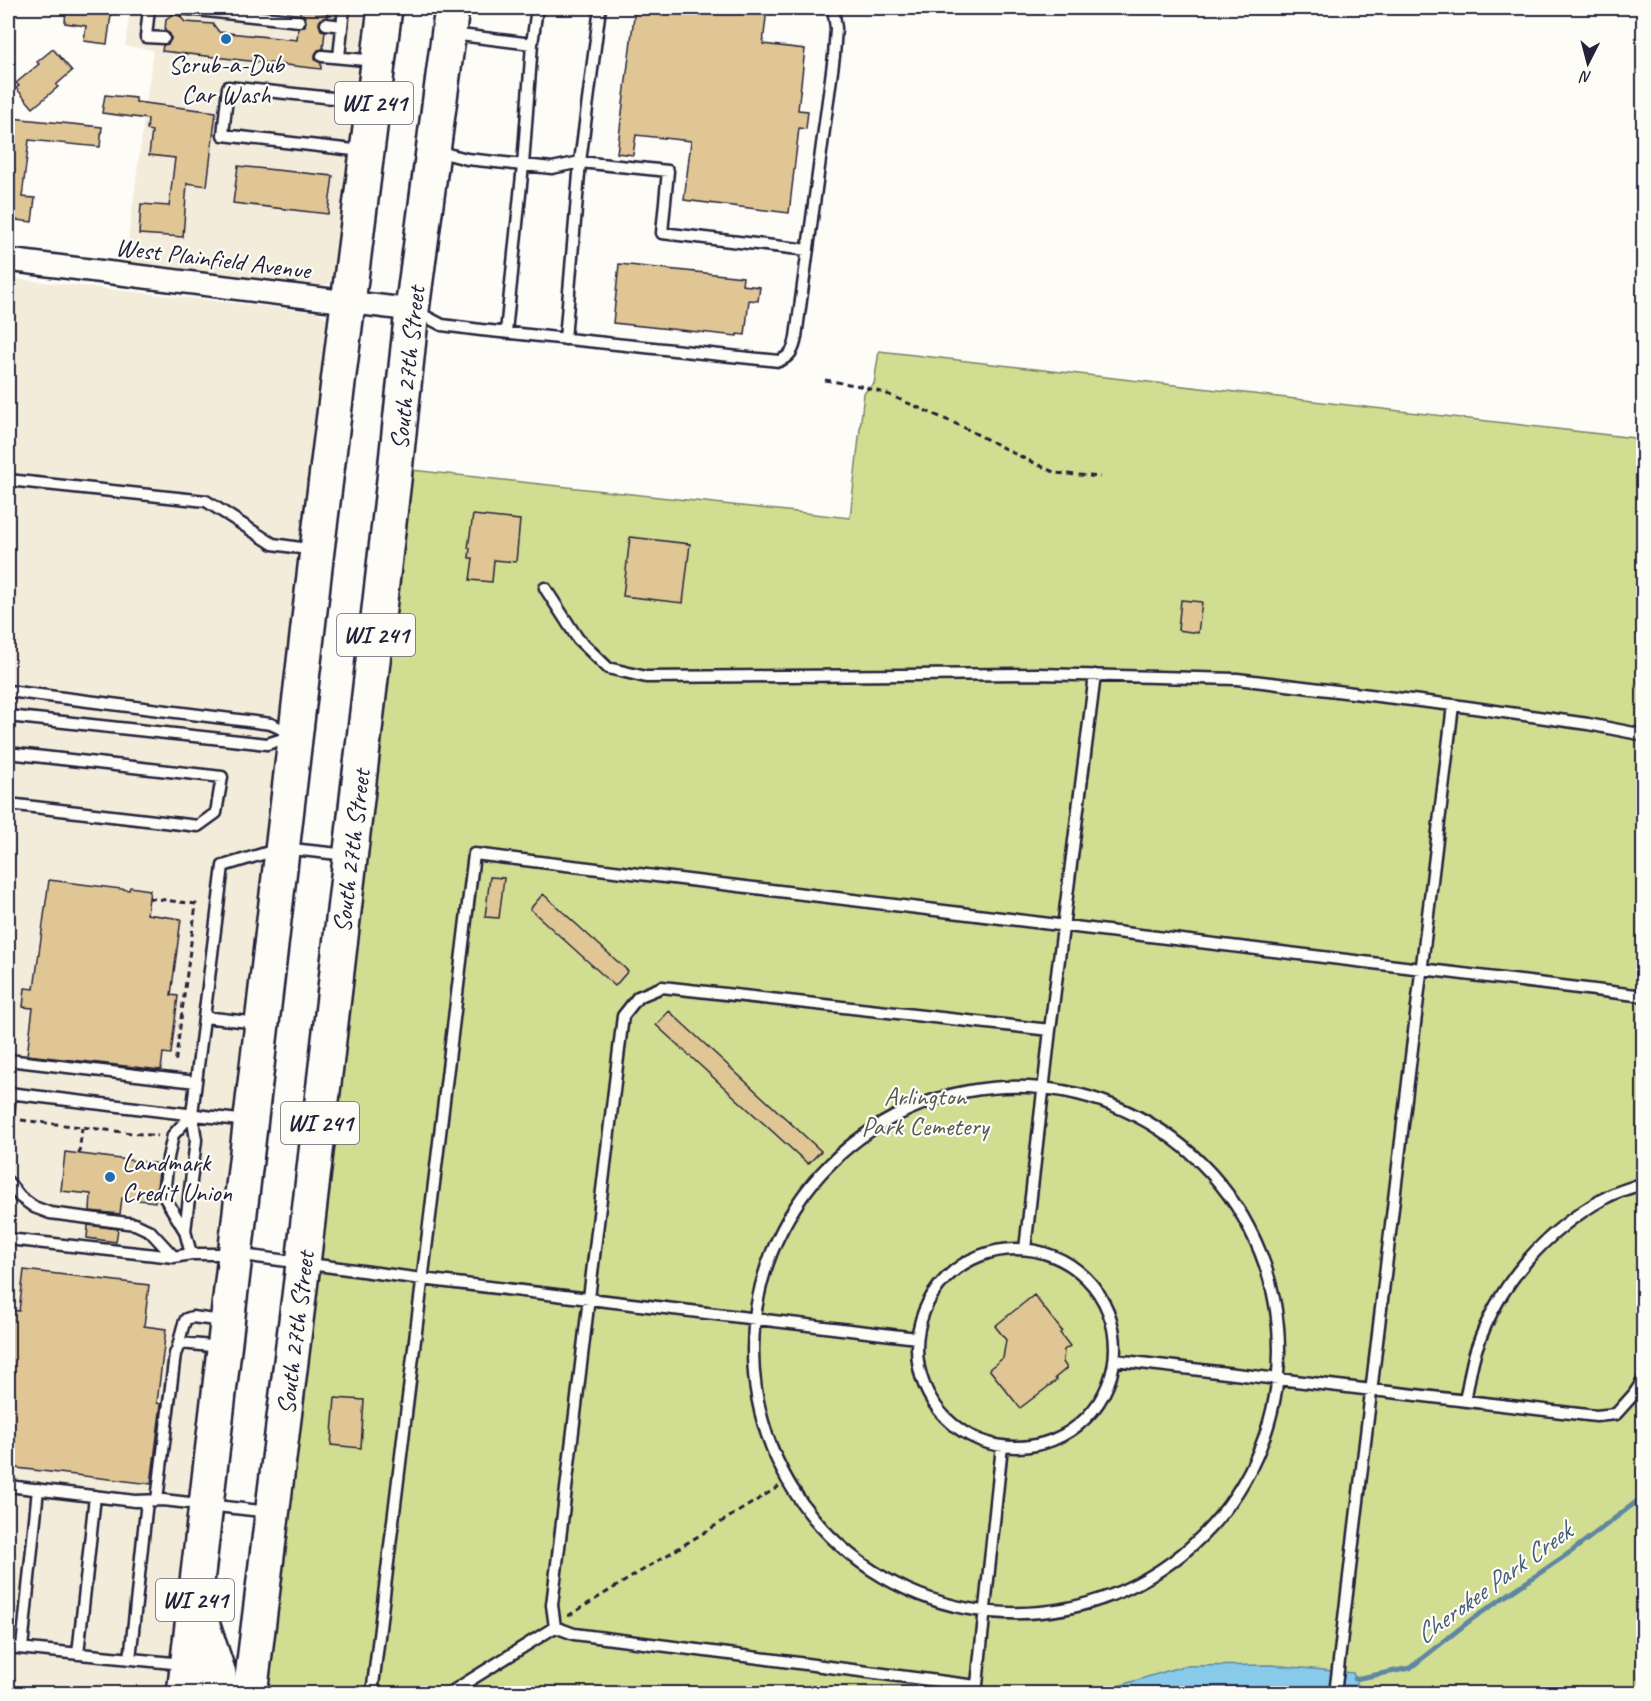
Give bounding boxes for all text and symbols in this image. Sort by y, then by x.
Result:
marker: Scrub-a-Dub Car Wash [219,32,233,46]
north arrow [1558,33,1618,93]
place label: Scrub-a-Dub Car Wash [168,48,286,111]
text: N [1577,66,1593,87]
road number: WI 241 [335,82,413,124]
street label: West Plainfield Avenue [114,230,315,287]
street label: South 27th Street [383,282,433,451]
road number: WI 241 [337,614,415,656]
street label: South 27th Street [325,765,378,935]
park label: Arlington Park Cemetery [862,1080,991,1143]
road number: WI 241 [281,1102,359,1144]
place label: Landmark Credit Union [122,1146,232,1209]
marker: Landmark Credit Union [103,1170,117,1184]
street label: South 27th Street [269,1247,322,1417]
water label: Cherokee Park Creek [1408,1512,1582,1651]
road number: WI 241 [156,1579,234,1621]

